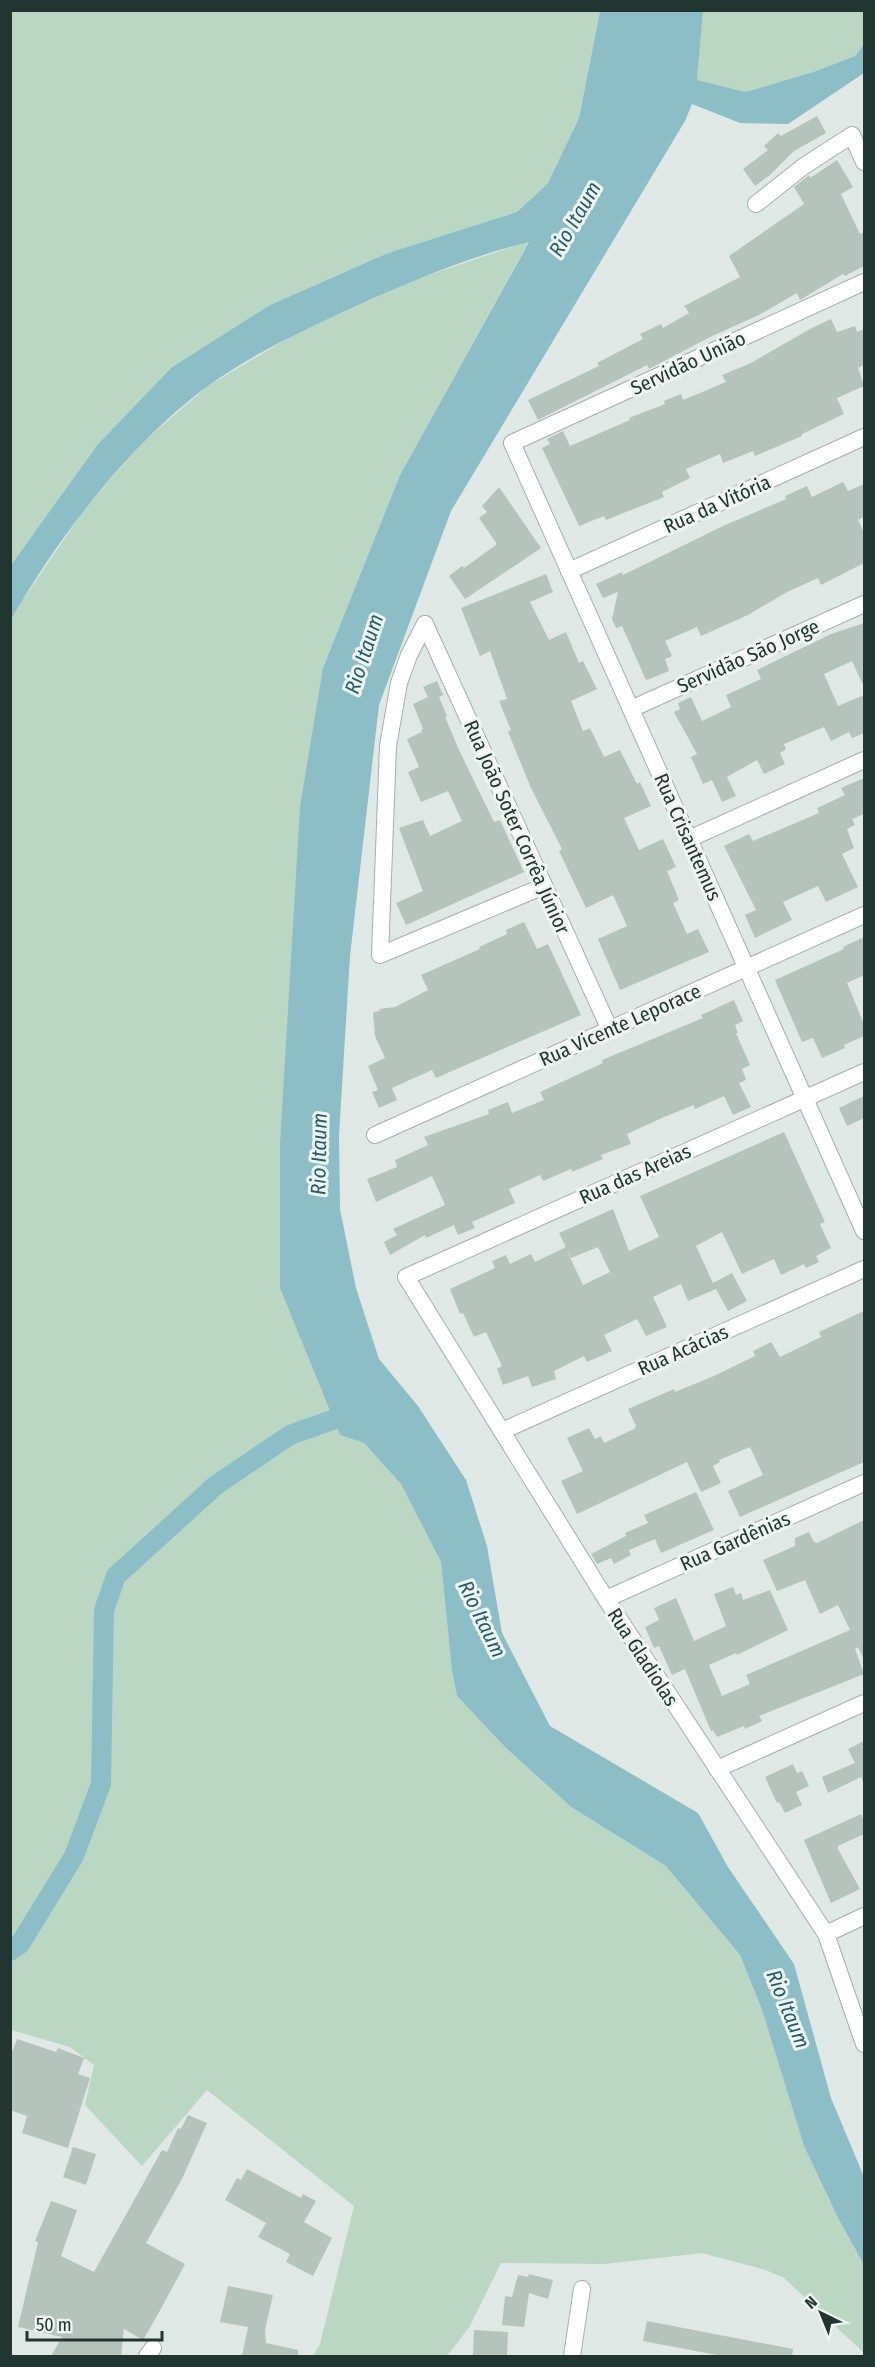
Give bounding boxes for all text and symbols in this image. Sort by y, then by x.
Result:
water label: Rio Itaum [543,177,607,261]
street label: Servidão União [627,326,749,400]
street label: Rua da Vitória [660,470,774,538]
water label: Rio Itaum [339,611,389,697]
street label: Servidão São Jorge [673,614,823,698]
street label: Rua João Soter Corrêa Júnior [459,716,575,938]
street label: Rua Crisantemus [649,770,727,904]
street label: Rua Vicente Leporace [536,979,704,1071]
water label: Rio Itaum [305,1113,333,1195]
street label: Rua das Areias [576,1139,694,1209]
street label: Rua Acácias [634,1319,732,1381]
street label: Rua Gardênias [676,1506,794,1576]
water label: Rio Itaum [452,1576,512,1662]
street label: Rua Gladiolas [602,1604,684,1710]
water label: Rio Itaum [761,1966,815,2052]
north arrow [791,2283,851,2343]
text: N [801,2292,821,2313]
scale bar [27,2304,162,2342]
text: 50 m [36,2314,72,2336]

